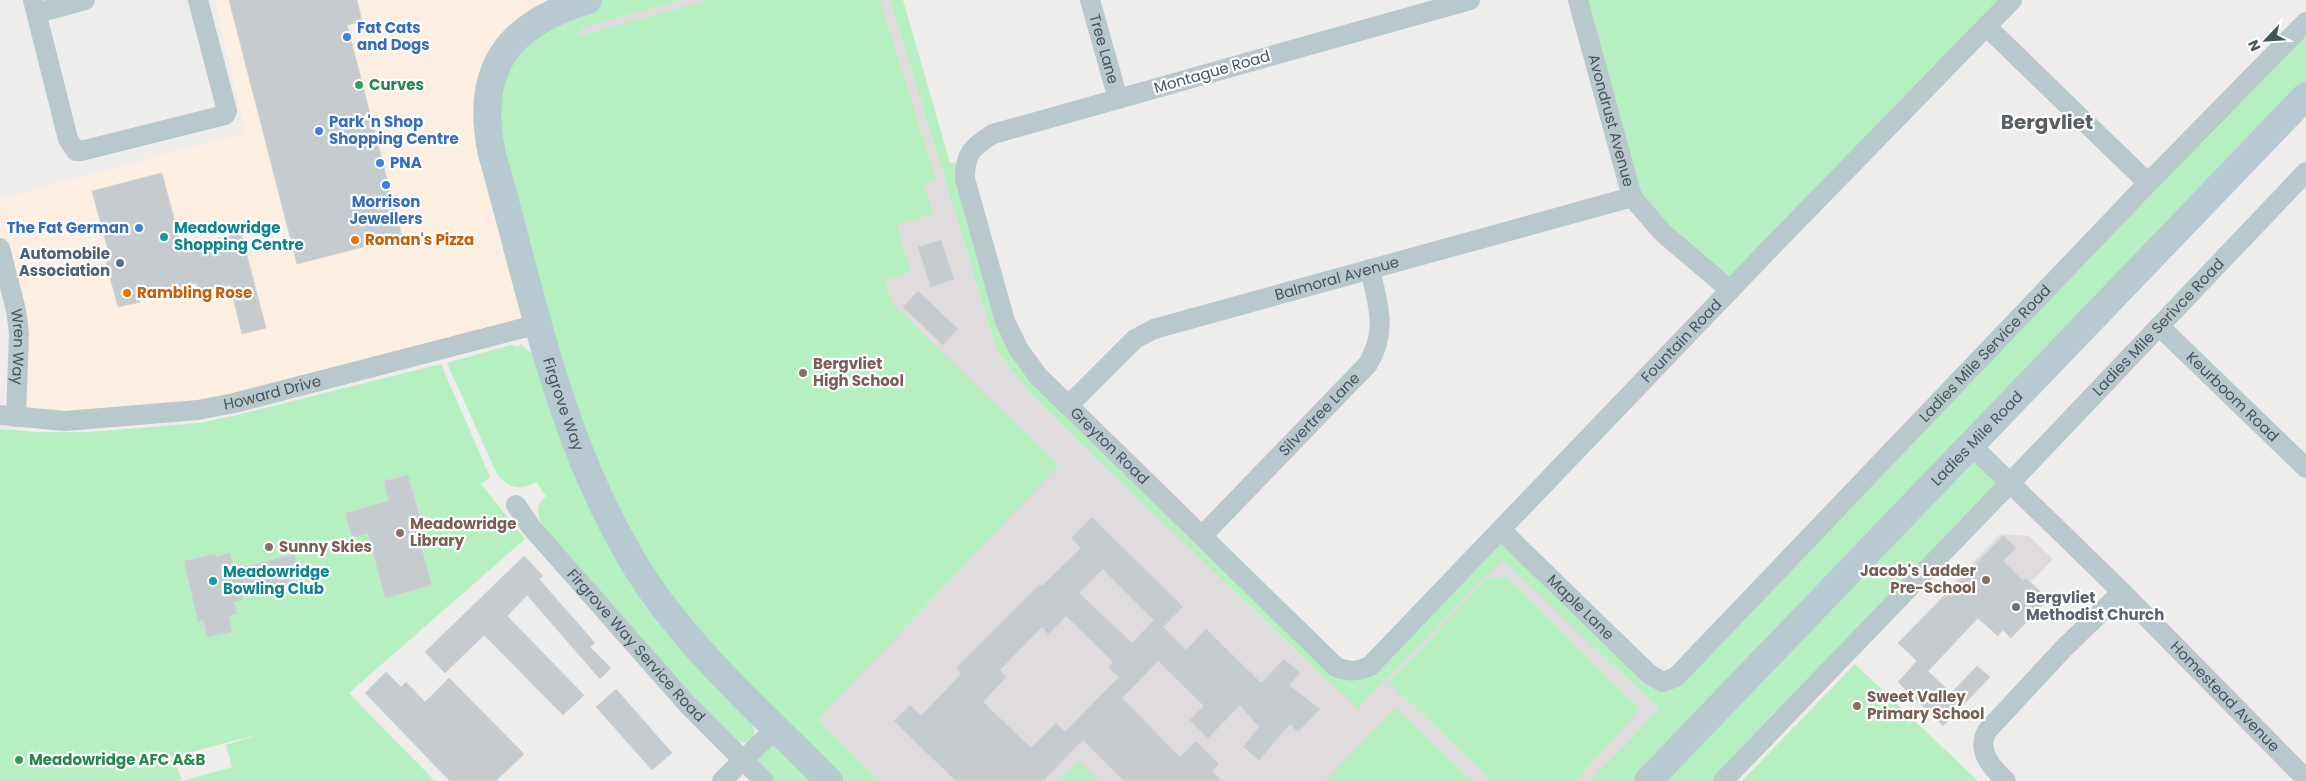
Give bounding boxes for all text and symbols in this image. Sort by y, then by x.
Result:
street label: Tree Lane [1084,11,1124,86]
north arrow [2241,15,2291,65]
place label: Fat Cats and Dogs [357,17,430,55]
marker: Fat Cats and Dogs [341,31,353,43]
text: N [2243,36,2266,54]
street label: Montague Road [1151,45,1272,98]
street label: Avondrust Avenue [1583,52,1640,189]
place label: Curves [369,74,424,95]
marker: Curves [353,79,365,91]
district label: Bergvliet [2001,108,2093,136]
place label: Park 'n Shop Shopping Centre [329,111,459,149]
marker: Park 'n Shop Shopping Centre [313,125,325,137]
place label: PNA [390,152,422,173]
marker: PNA [374,157,386,169]
marker: Morrison Jewellers [380,179,392,191]
place label: Morrison Jewellers [349,191,423,229]
place label: The Fat German [7,217,129,238]
place label: Meadowridge Shopping Centre [174,217,304,255]
marker: The Fat German [133,222,145,234]
place label: Roman's Pizza [365,229,474,250]
marker: Meadowridge Shopping Centre [158,231,170,243]
marker: Roman's Pizza [349,234,361,246]
place label: Automobile Association [19,243,110,281]
street label: Balmoral Avenue [1272,251,1401,305]
street label: Ladies Mile Serivce Road [2087,253,2229,400]
marker: Automobile Association [114,257,126,269]
street label: Ladies Mile Service Road [1914,280,2055,426]
place label: Rambling Rose [137,282,252,303]
marker: Rambling Rose [121,287,133,299]
street label: Fountain Road [1636,294,1726,387]
street label: Wren Way [6,307,30,386]
street label: Keurboom Road [2182,347,2284,446]
place label: Bergvliet High School [813,353,904,391]
street label: Firgrove Way [538,355,589,454]
marker: Bergvliet High School [797,367,809,379]
street label: Silvertree Lane [1274,368,1364,460]
street label: Howard Drive [222,370,323,415]
street label: Ladies Mile Road [1926,386,2027,490]
street label: Greyton Road [1066,402,1154,489]
place label: Meadowridge Library [410,513,516,551]
marker: Meadowridge Library [394,527,406,539]
place label: Sunny Skies [279,536,372,557]
marker: Sunny Skies [263,541,275,553]
place label: Jacob's Ladder Pre-School [1860,560,1977,598]
place label: Meadowridge Bowling Club [223,561,329,599]
street label: Firgrove Way Service Road [563,564,710,726]
street label: Maple Lane [1543,570,1619,644]
marker: Jacob's Ladder Pre-School [1980,574,1992,586]
marker: Meadowridge Bowling Club [207,575,219,587]
place label: Bergvliet Methodist Church [2026,587,2164,625]
marker: Bergvliet Methodist Church [2010,601,2022,613]
street label: Homestead Avenue [2166,636,2285,756]
place label: Sweet Valley Primary School [1867,686,1984,724]
marker: Sweet Valley Primary School [1851,700,1863,712]
place label: Meadowridge AFC A&B [29,749,205,770]
marker: Meadowridge AFC A&B [13,754,25,766]

